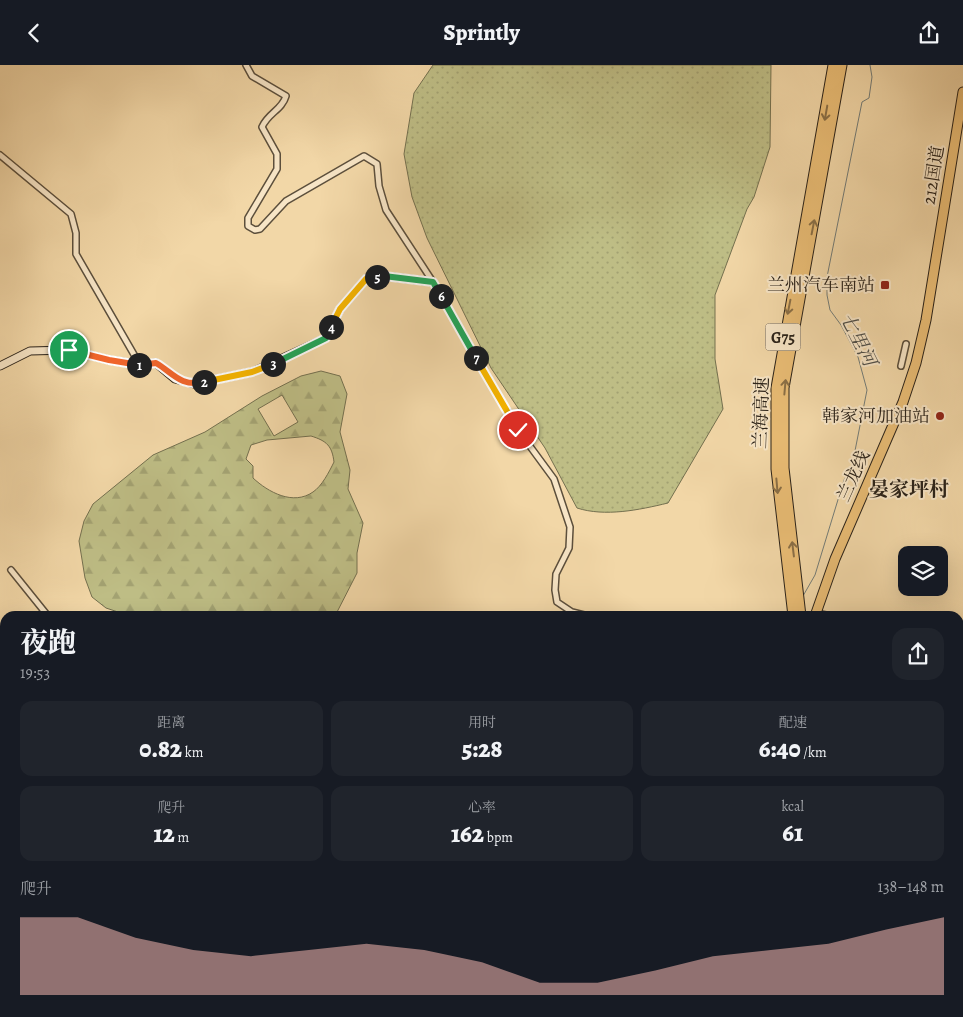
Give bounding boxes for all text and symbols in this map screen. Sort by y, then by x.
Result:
text: Sprintly [443,18,520,48]
icon: back [20,19,48,47]
icon: share [915,19,943,47]
one-way arrow [821,105,831,121]
street label: 212国道 [917,144,949,206]
one-way arrow [808,220,818,236]
pin: 5 [364,265,390,289]
text: 5 [375,268,380,287]
place label: 兰州汽车南站 [767,273,875,297]
marker: 兰州汽车南站 [879,279,891,291]
pin: 6 [428,283,454,309]
text: 6 [438,287,445,306]
one-way arrow [783,299,793,315]
water label: 七里河 [834,308,884,373]
pin: 4 [318,315,344,339]
text: 4 [328,318,335,337]
road number: G75 [766,323,800,351]
pin [48,329,90,371]
icon: arrive [55,336,83,364]
pin: 7 [464,345,488,371]
text: 7 [474,349,479,368]
pin: 3 [260,351,286,377]
pin: 1 [126,353,152,377]
text: 3 [270,355,277,374]
text: 1 [137,356,142,375]
pin: 2 [192,369,216,395]
text: 2 [201,373,208,392]
street label: 兰海高速 [748,377,774,449]
one-way arrow [780,380,789,396]
place label: 韩家河加油站 [822,404,930,428]
pin [497,409,539,451]
marker: 韩家河加油站 [934,410,946,422]
icon: check [504,416,532,444]
street label: 兰龙线 [831,446,875,506]
district label: 晏家坪村 [869,476,949,503]
one-way arrow [772,478,782,494]
one-way arrow [788,542,798,558]
map controls [898,546,948,596]
button: layers [898,546,948,596]
text: 夜跑 [20,624,76,662]
button: share [892,628,944,680]
text: 19:53 [20,662,50,684]
text: 距离 [157,713,185,732]
text: 用时 [468,713,496,732]
text: 配速 [779,713,807,732]
text: 0.82 [139,732,182,766]
text: 5:28 [462,732,502,766]
text: 6:40 [759,732,801,766]
text: km [182,743,203,762]
text: /km [801,743,827,762]
text: kcal [781,797,804,816]
text: 爬升 [157,798,185,817]
text: 心率 [468,798,496,817]
text: 61 [782,816,803,850]
text: 12 [153,817,175,851]
text: 162 [451,817,484,851]
text: m [175,828,189,847]
text: bpm [484,828,513,847]
text: 138–148 m [877,876,944,898]
text: 爬升 [20,878,52,900]

